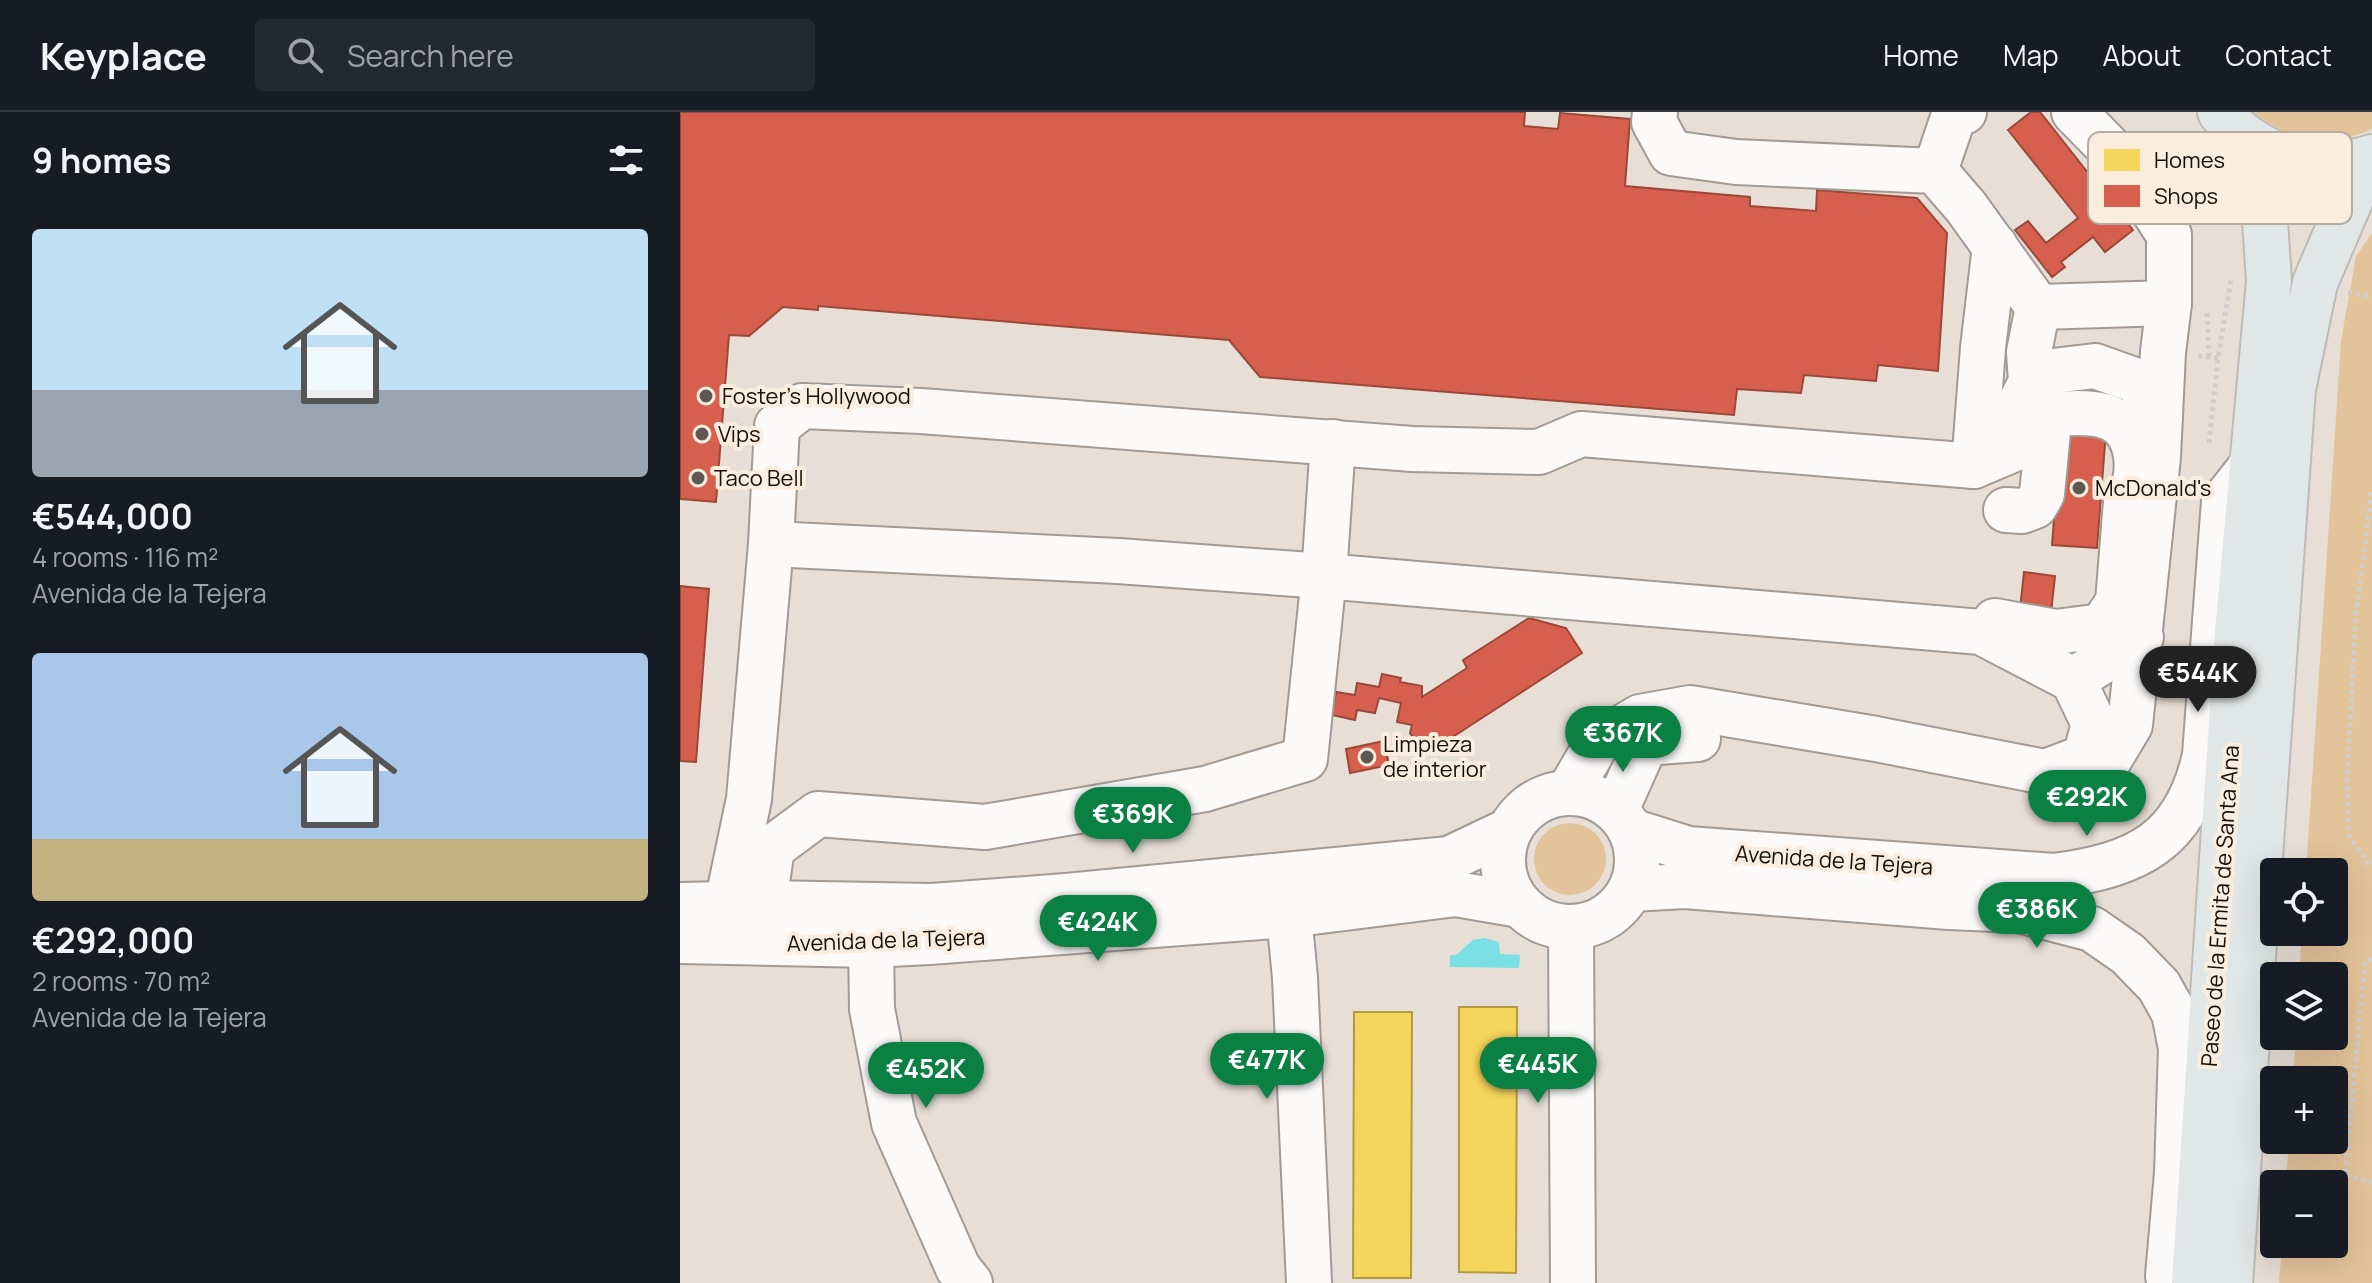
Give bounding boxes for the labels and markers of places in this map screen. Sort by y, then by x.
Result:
place label: Foster's Hollywood [722,381,911,411]
marker: Foster's Hollywood [697,387,715,405]
place label: Vips [718,419,760,449]
marker: Vips [693,425,711,443]
place label: Taco Bell [714,463,804,493]
marker: Taco Bell [689,469,707,487]
place label: McDonald's [2095,473,2211,503]
marker: McDonald's [2070,479,2088,497]
pin: €544K [2142,646,2254,714]
pin: €367K [1567,706,1679,774]
place label: Limpieza de interior [1383,729,1487,784]
marker: Limpieza de interior [1358,748,1376,766]
pin: €292K [2031,770,2143,838]
pin: €369K [1077,787,1189,855]
pin: €386K [1981,882,2093,950]
pin: €424K [1042,895,1154,963]
pin: €477K [1211,1033,1323,1101]
pin: €445K [1482,1037,1594,1105]
pin: €452K [870,1042,982,1110]

